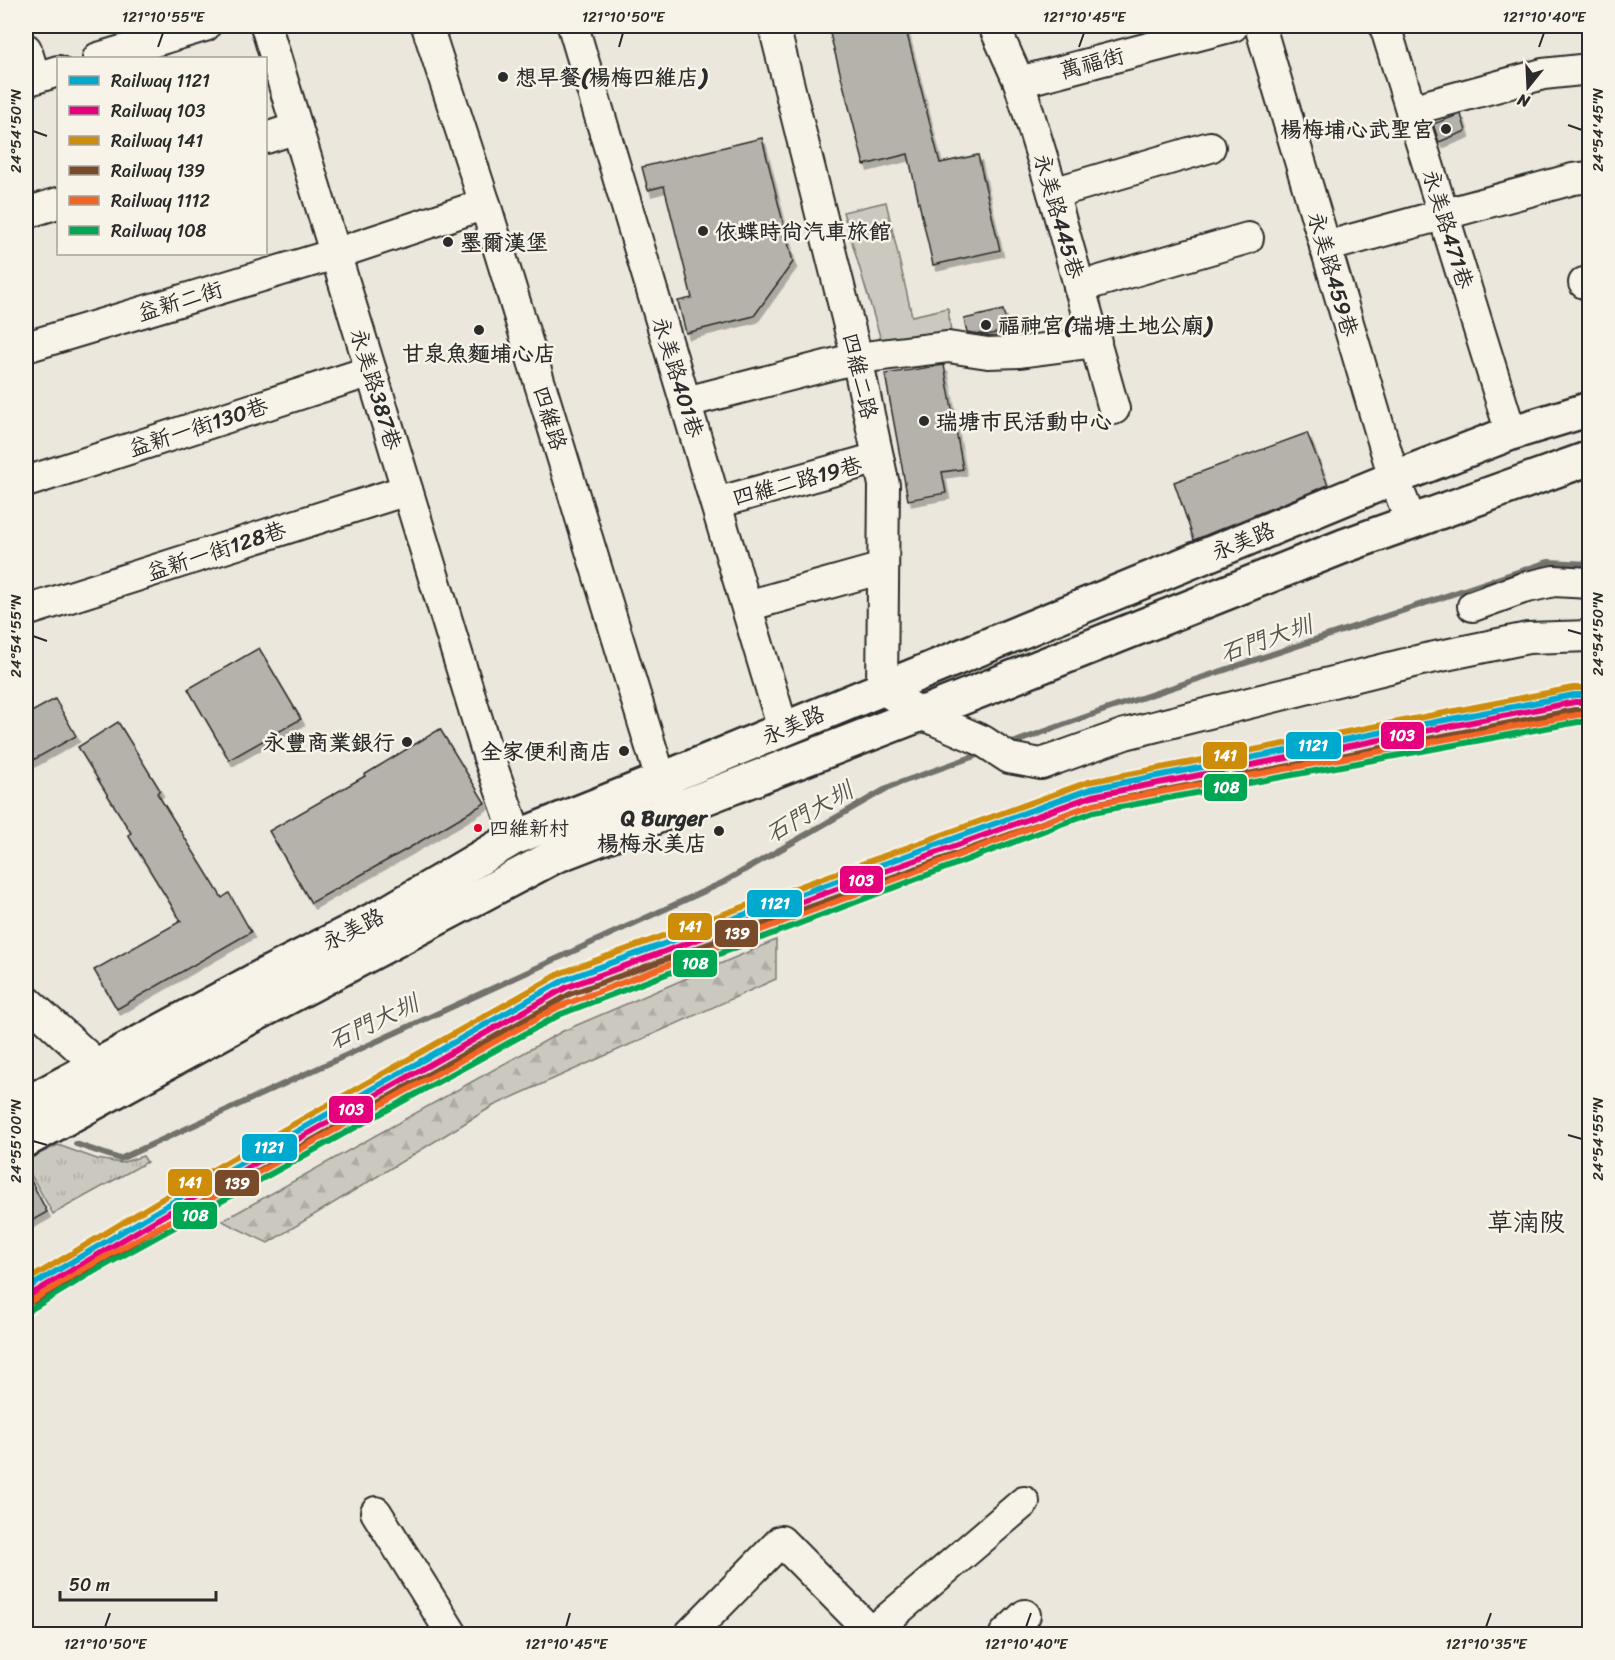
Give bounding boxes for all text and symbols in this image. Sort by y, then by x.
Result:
text: 121°10'55"E [122,4,206,30]
text: 121°10'50"E [582,4,666,30]
text: 121°10'45"E [1043,4,1127,30]
text: 121°10'40"E [1503,4,1587,30]
street label: 萬福街 [1055,36,1129,90]
legend [57,57,267,255]
north arrow [1498,57,1558,117]
place label: 想早餐(楊梅四維店) [515,58,709,97]
text: Railway 1121 [111,65,210,97]
marker: 想早餐(楊梅四維店) [496,70,510,84]
text: N [1513,85,1534,117]
text: 24°54'50"N [3,88,29,173]
text: 24°54'45"N [1585,88,1611,172]
text: Railway 103 [111,95,206,127]
place label: 楊梅埔心武聖宮 [1280,110,1434,149]
marker: 楊梅埔心武聖宮 [1439,122,1453,136]
text: Railway 141 [111,125,203,157]
street label: 永美路445巷 [1022,149,1096,283]
text: Railway 139 [111,155,205,187]
street label: 永美路471巷 [1411,164,1485,294]
text: Railway 1112 [111,185,210,217]
street label: 永美路459巷 [1297,207,1369,341]
place label: 依蝶時尚汽車旅館 [715,212,891,251]
text: Railway 108 [111,215,207,247]
place label: 墨爾漢堡 [460,223,548,262]
marker: 依蝶時尚汽車旅館 [696,224,710,238]
marker: 墨爾漢堡 [441,235,455,249]
street label: 益新二街 [132,269,228,333]
place label: 福神宮(瑞塘土地公廟) [998,306,1214,345]
street label: 永美路401巷 [641,311,715,443]
marker: 福神宮(瑞塘土地公廟) [979,318,993,332]
street label: 永美路387巷 [339,323,413,455]
marker: 甘泉魚麵埔心店 [472,323,486,337]
street label: 四維二路 [831,329,889,423]
place label: 甘泉魚麵埔心店 [402,334,556,373]
street label: 四維路 [522,381,578,455]
street label: 益新一街130巷 [123,386,273,468]
place label: 瑞塘市民活動中心 [936,402,1112,441]
marker: 瑞塘市民活動中心 [917,414,931,428]
street label: 四維二路19巷 [728,445,866,517]
street label: 益新一街128巷 [141,510,291,592]
street label: 永美路 [1205,511,1281,571]
text: 24°54'50"N [1585,591,1611,676]
text: 24°54'55"N [3,594,29,678]
water label: 石門大圳 [1214,603,1321,674]
street label: 永美路 [755,694,831,756]
line badge: 103 [1380,721,1425,750]
text: 103 [1389,721,1415,750]
place label: 永豐商業銀行 [263,723,395,762]
line badge: 1121 [1285,731,1342,760]
text: 1121 [1298,731,1328,760]
place label: 全家便利商店 [480,732,612,771]
marker: 永豐商業銀行 [400,735,414,749]
line badge: 141 [1202,741,1248,770]
text: 141 [1213,741,1237,770]
marker: 全家便利商店 [617,744,631,758]
water label: 石門大圳 [757,768,864,854]
line badge: 108 [1203,773,1248,802]
text: 108 [1213,773,1240,802]
place label: Q Burger 楊梅永美店 [597,799,709,863]
place label: 四維新村 [489,811,569,846]
marker: 四維新村 [472,822,484,834]
marker: Q Burger 楊梅永美店 [712,824,726,838]
line badge: 103 [839,865,884,894]
text: 103 [848,866,874,895]
line badge: 1121 [746,889,803,918]
text: 1121 [760,889,790,918]
street label: 永美路 [315,897,391,961]
line badge: 141 [667,912,713,941]
text: 141 [678,912,702,941]
line badge: 139 [714,919,759,948]
text: 139 [724,919,750,948]
line badge: 108 [672,949,718,978]
text: 108 [682,949,709,978]
water label: 石門大圳 [321,981,428,1061]
line badge: 103 [328,1095,374,1124]
text: 103 [338,1095,364,1124]
text: 24°54'55"N [1585,1097,1611,1181]
text: 24°55'00"N [3,1098,29,1183]
line badge: 1121 [241,1133,298,1162]
text: 1121 [254,1133,284,1162]
line badge: 141 [167,1168,213,1197]
text: 141 [178,1168,202,1197]
line badge: 139 [214,1169,260,1197]
text: 139 [224,1169,250,1198]
district label: 草湳陂 [1487,1199,1565,1245]
line badge: 108 [172,1201,218,1230]
text: 108 [182,1201,209,1230]
scale bar [60,1564,216,1602]
text: 50 m [69,1569,110,1601]
text: 121°10'50"E [64,1631,148,1657]
text: 121°10'45"E [525,1631,609,1657]
text: 121°10'40"E [985,1631,1069,1657]
text: 121°10'35"E [1445,1631,1528,1657]

